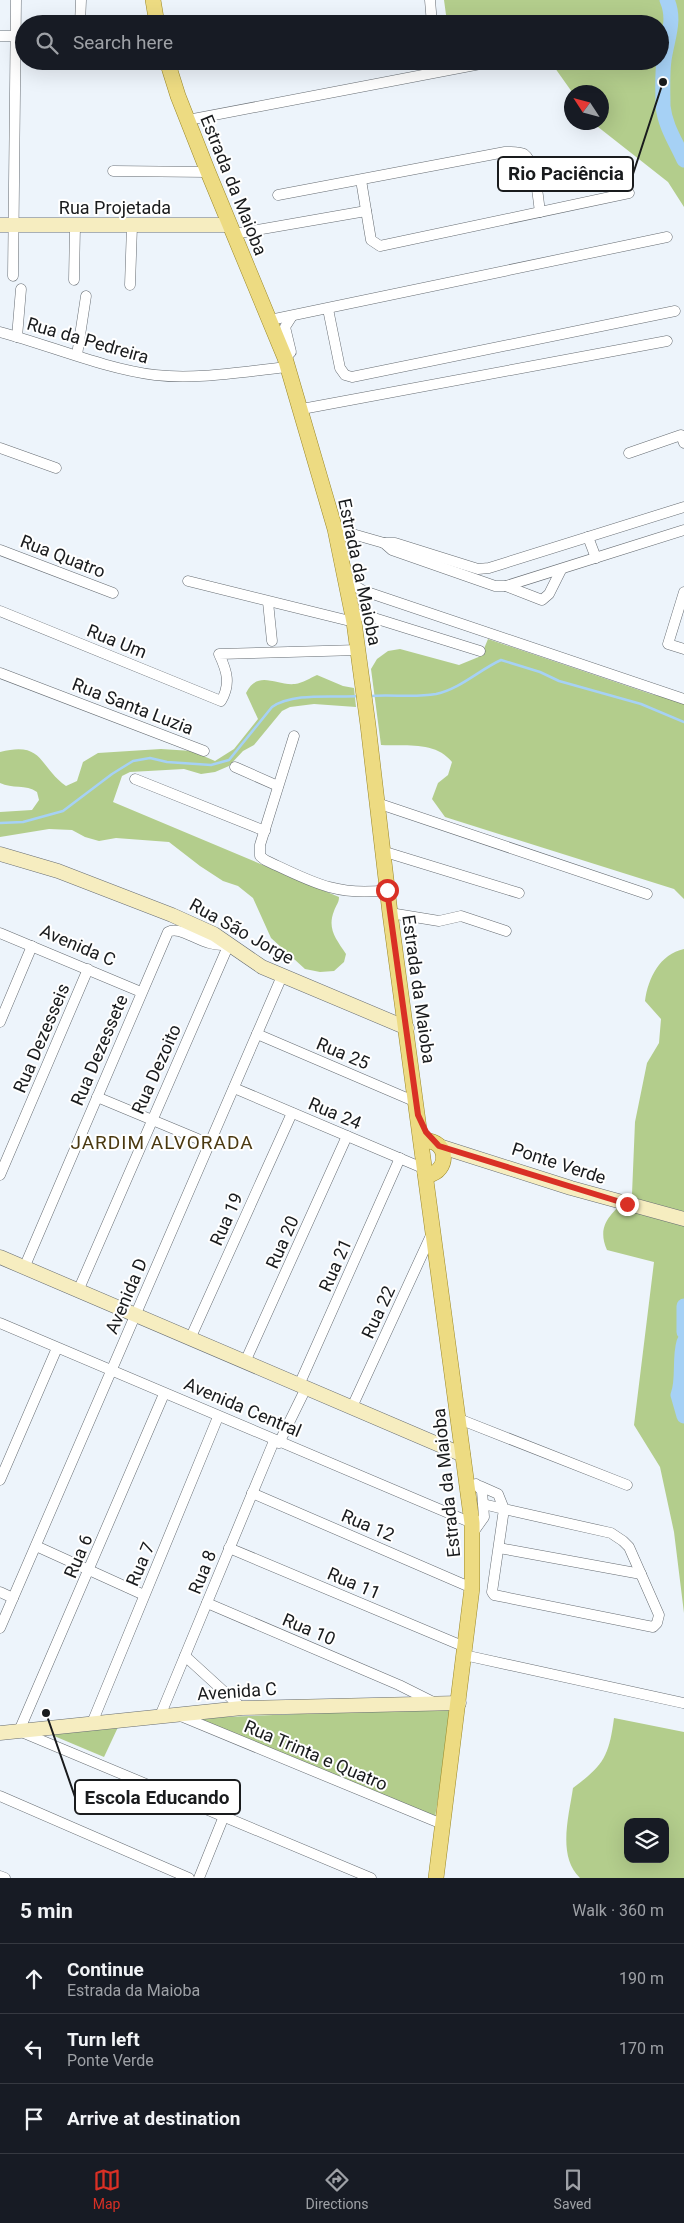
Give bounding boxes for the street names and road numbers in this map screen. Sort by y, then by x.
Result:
street label: Estrada da Maioba [196,112,272,258]
street label: Rua Projetada [59,197,171,218]
street label: Rua da Pedreira [25,313,151,367]
street label: Estrada da Maioba [334,497,386,647]
street label: Rua Quatro [17,530,109,582]
street label: Rua Um [84,620,150,662]
street label: Rua Santa Luzia [69,673,197,739]
street label: Rua São Jorge [186,894,298,968]
street label: Estrada da Maioba [398,913,440,1065]
street label: Avenida C [37,920,119,970]
street label: Rua Dezesseis [9,980,73,1096]
street label: Rua Dezessete [66,991,132,1109]
street label: Rua Dezoito [127,1021,185,1117]
street label: Rua 25 [313,1032,373,1074]
street label: Rua 24 [305,1092,365,1134]
street label: Ponte Verde [509,1138,609,1188]
street label: Rua 19 [205,1189,247,1249]
street label: Rua 20 [261,1212,303,1272]
street label: Rua 21 [314,1235,356,1295]
street label: Avenida D [101,1255,151,1337]
street label: Rua 22 [357,1282,399,1342]
street label: Avenida Central [181,1373,305,1441]
street label: Estrada da Maioba [428,1407,464,1559]
street label: Rua 12 [338,1504,398,1546]
street label: Rua 6 [59,1531,97,1581]
street label: Rua 7 [121,1539,159,1589]
street label: Rua 8 [184,1547,220,1597]
street label: Rua 11 [324,1562,384,1604]
street label: Rua 10 [279,1608,339,1650]
street label: Avenida C [196,1678,278,1704]
street label: Rua Trinta e Quatro [241,1715,391,1795]

